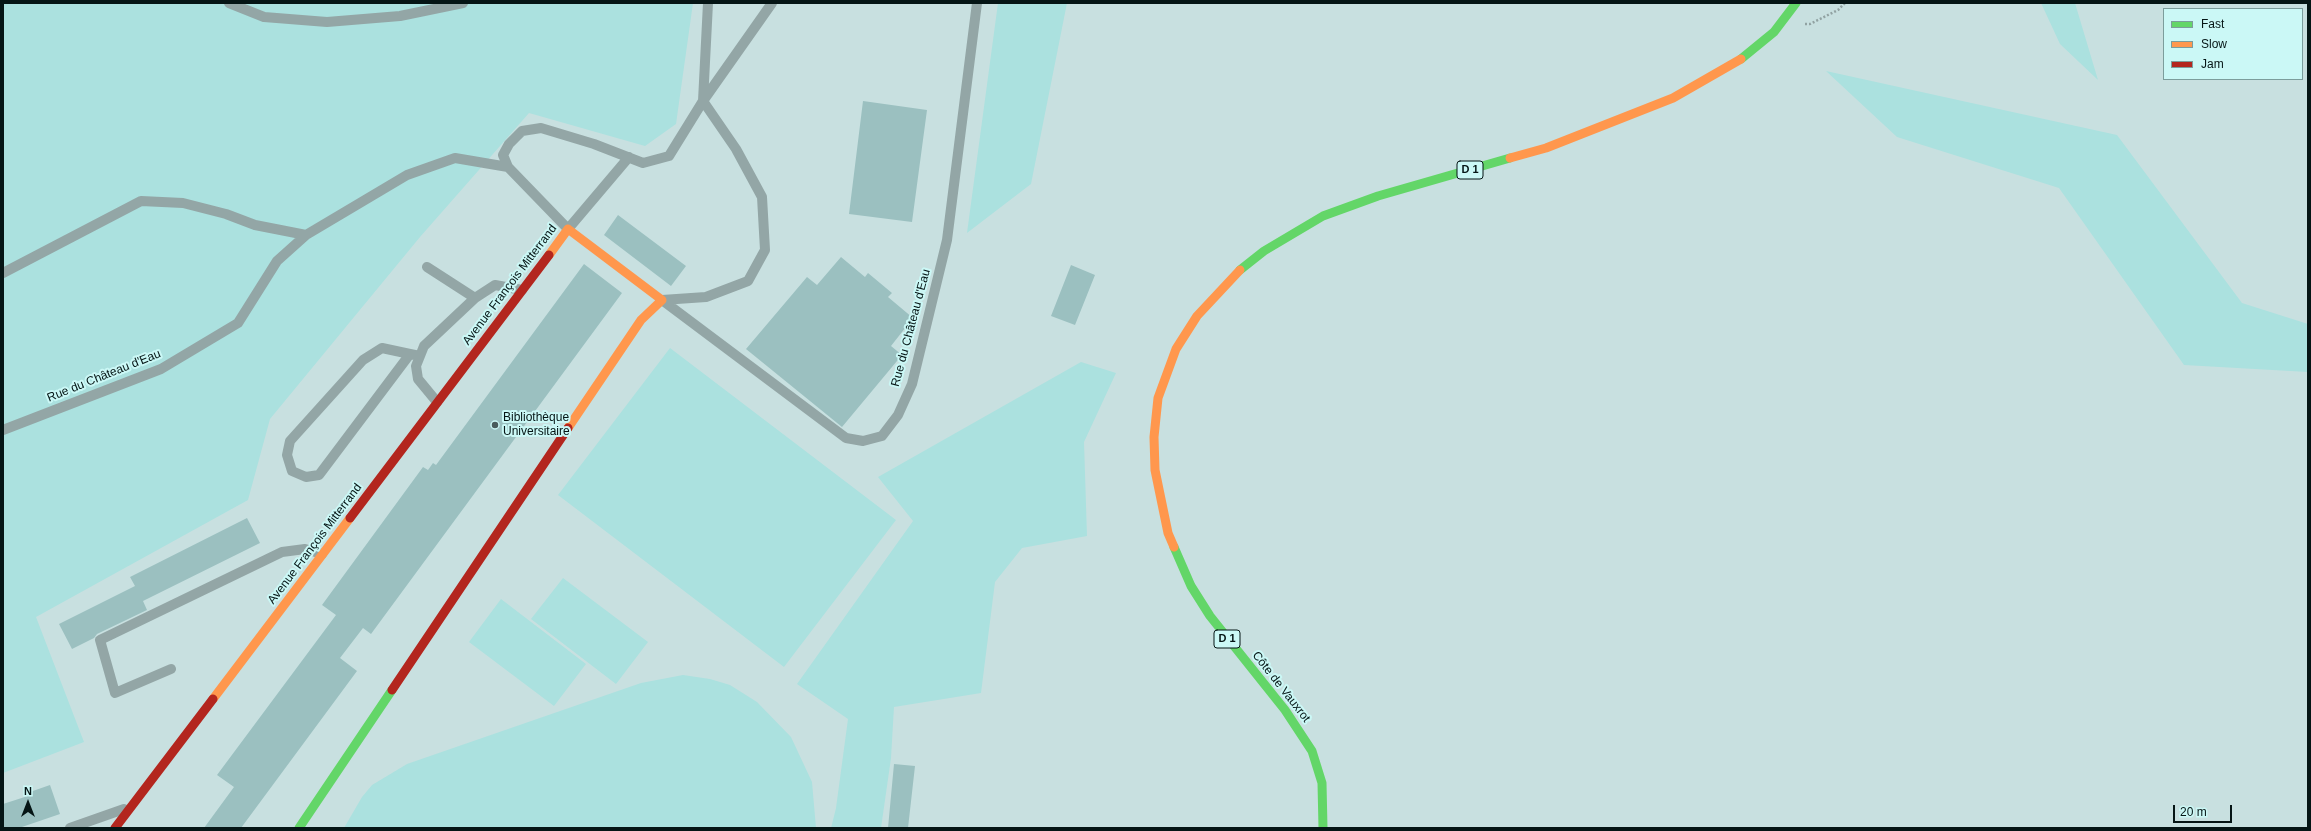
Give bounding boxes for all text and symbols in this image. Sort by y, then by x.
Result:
legend [2163,8,2303,80]
text: Fast [2201,17,2224,31]
text: Slow [2201,37,2227,51]
text: Jam [2201,57,2224,71]
road number: D 1 [1457,161,1483,179]
street label: Avenue François Mitterrand [460,222,560,348]
street label: Rue du Château d'Eau [888,268,934,388]
street label: Rue du Château d'Eau [45,347,163,405]
place label: Bibliothèque Universitaire [503,411,570,439]
marker: Bibliothèque Universitaire [490,420,500,430]
street label: Avenue François Mitterrand [265,481,365,607]
road number: D 1 [1214,630,1240,648]
street label: Côte de Vauxrot [1249,649,1313,725]
north arrow [8,783,48,823]
text: N [24,785,32,797]
scale bar [2175,797,2234,823]
text: 20 m [2180,805,2207,819]

